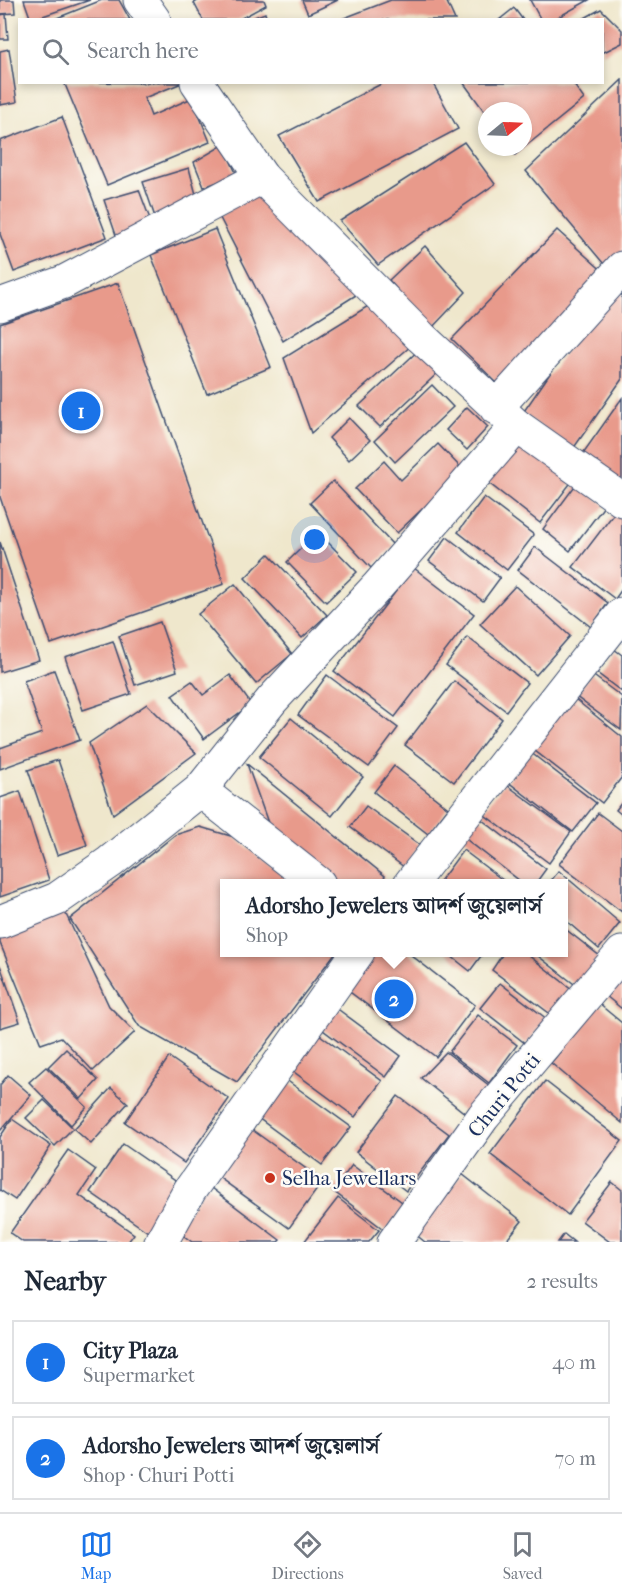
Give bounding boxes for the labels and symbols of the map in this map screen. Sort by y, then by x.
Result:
north arrow [478,102,532,156]
pin: 1 [62,388,100,434]
your location [300,525,329,554]
pin: 2 [374,976,414,1022]
street label: Churi Potti [463,1048,545,1142]
place label: Selha Jewellars [282,1166,416,1190]
marker: Selha Jewellars [263,1171,277,1185]

